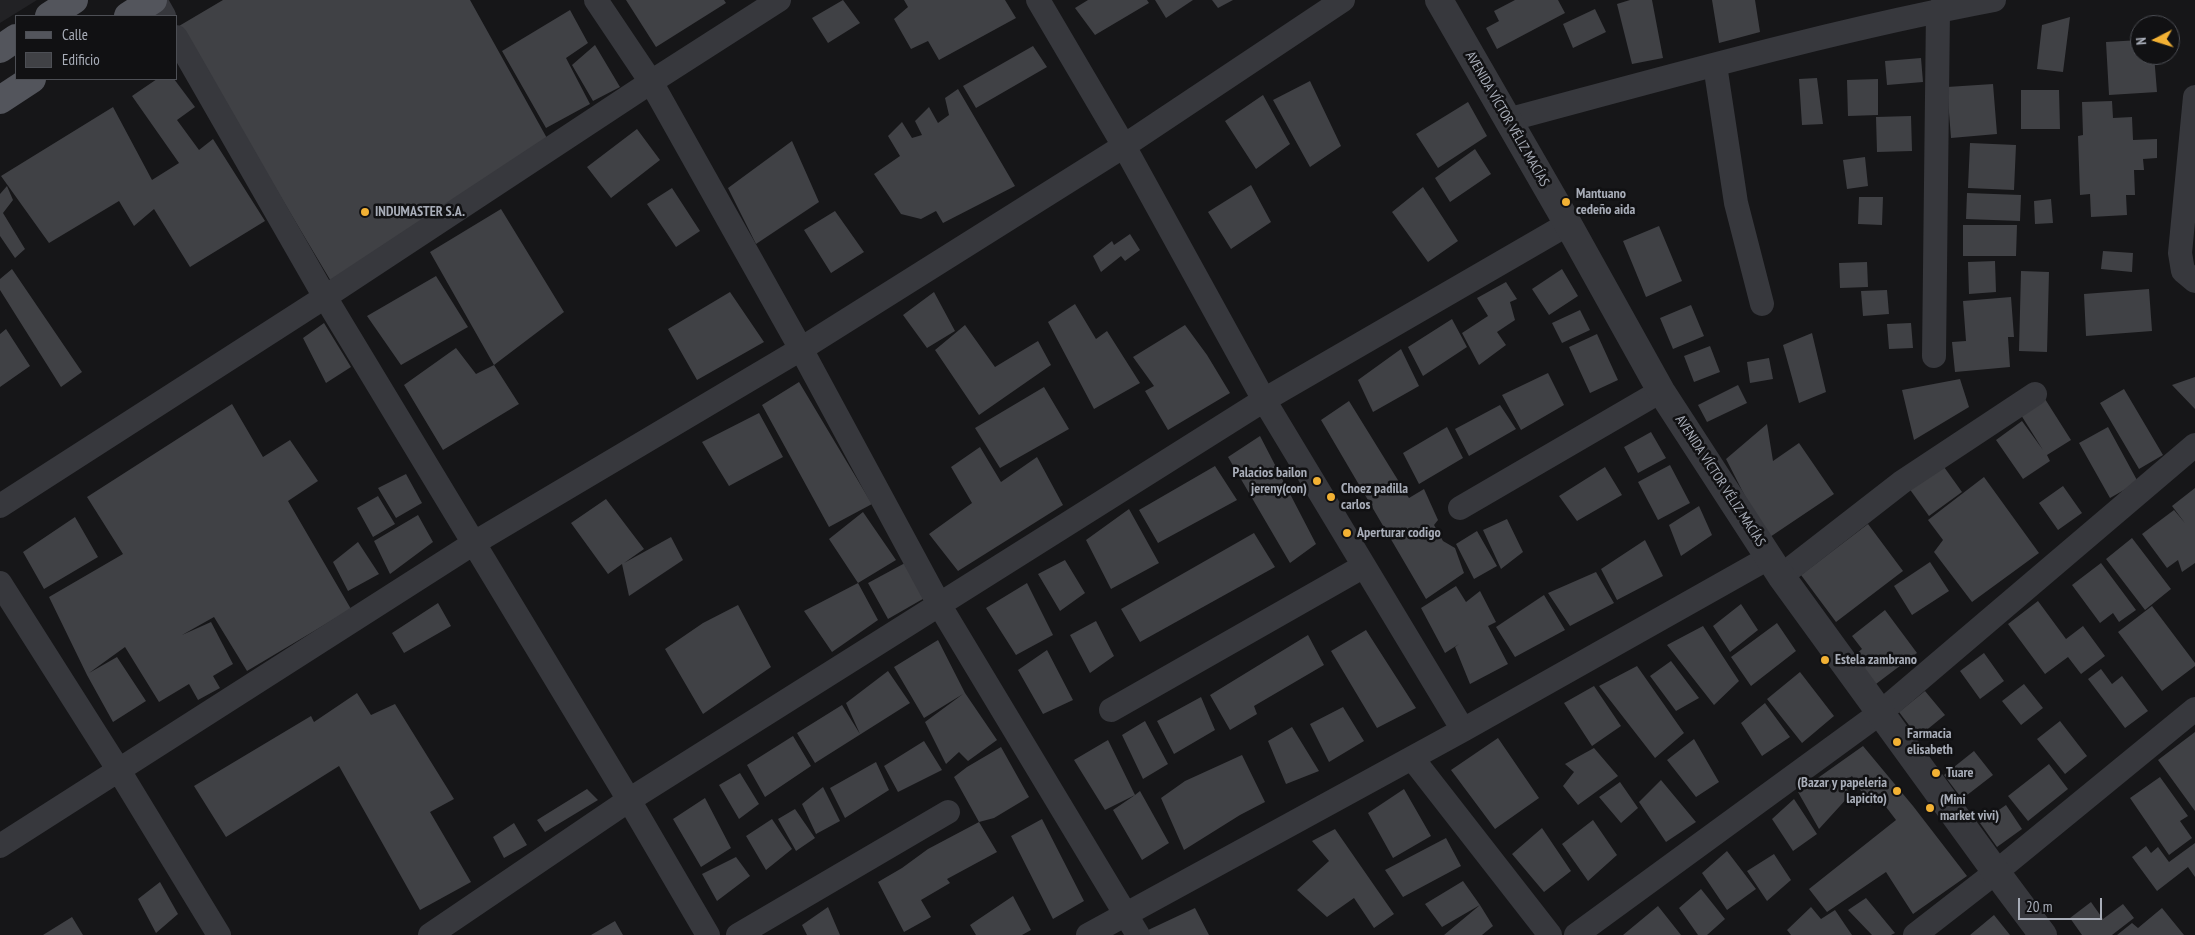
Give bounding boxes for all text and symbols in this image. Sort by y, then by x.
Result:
legend [15,15,178,80]
north arrow [2130,15,2180,65]
text: Calle [62,25,88,44]
text: N [2132,37,2150,46]
street label: AVENIDA VÍCTOR VÉLIZ MACÍAS [1461,48,1553,190]
text: Edificio [62,50,100,69]
place label: Mantuano cedeño aida [1576,186,1635,218]
marker: Mantuano cedeño aida [1560,196,1572,208]
place label: INDUMASTER S.A. [375,204,465,220]
marker: INDUMASTER S.A. [359,206,371,218]
street label: AVENIDA VÍCTOR VÉLIZ MACÍAS [1671,412,1769,550]
place label: Palacios bailon jereny(con) [1233,465,1307,498]
marker: Palacios bailon jereny(con) [1311,475,1323,487]
place label: Choez padilla carlos [1341,481,1408,514]
marker: Choez padilla carlos [1325,491,1337,503]
place label: Aperturar codigo [1357,525,1441,541]
marker: Aperturar codigo [1341,527,1353,539]
place label: Estela zambrano [1835,652,1917,668]
marker: Estela zambrano [1819,654,1831,666]
place label: Farmacia elisabeth [1907,726,1953,759]
marker: Farmacia elisabeth [1891,736,1903,748]
place label: Tuare [1946,765,1974,781]
marker: Tuare [1930,767,1942,779]
place label: (Bazar y papeleria lapicito) [1797,775,1887,808]
marker: (Bazar y papeleria lapicito) [1891,785,1903,797]
place label: (Mini market vivi) [1940,792,1999,824]
marker: (Mini market vivi) [1924,802,1936,814]
scale bar [2020,888,2104,920]
text: 20 m [2026,897,2052,916]

